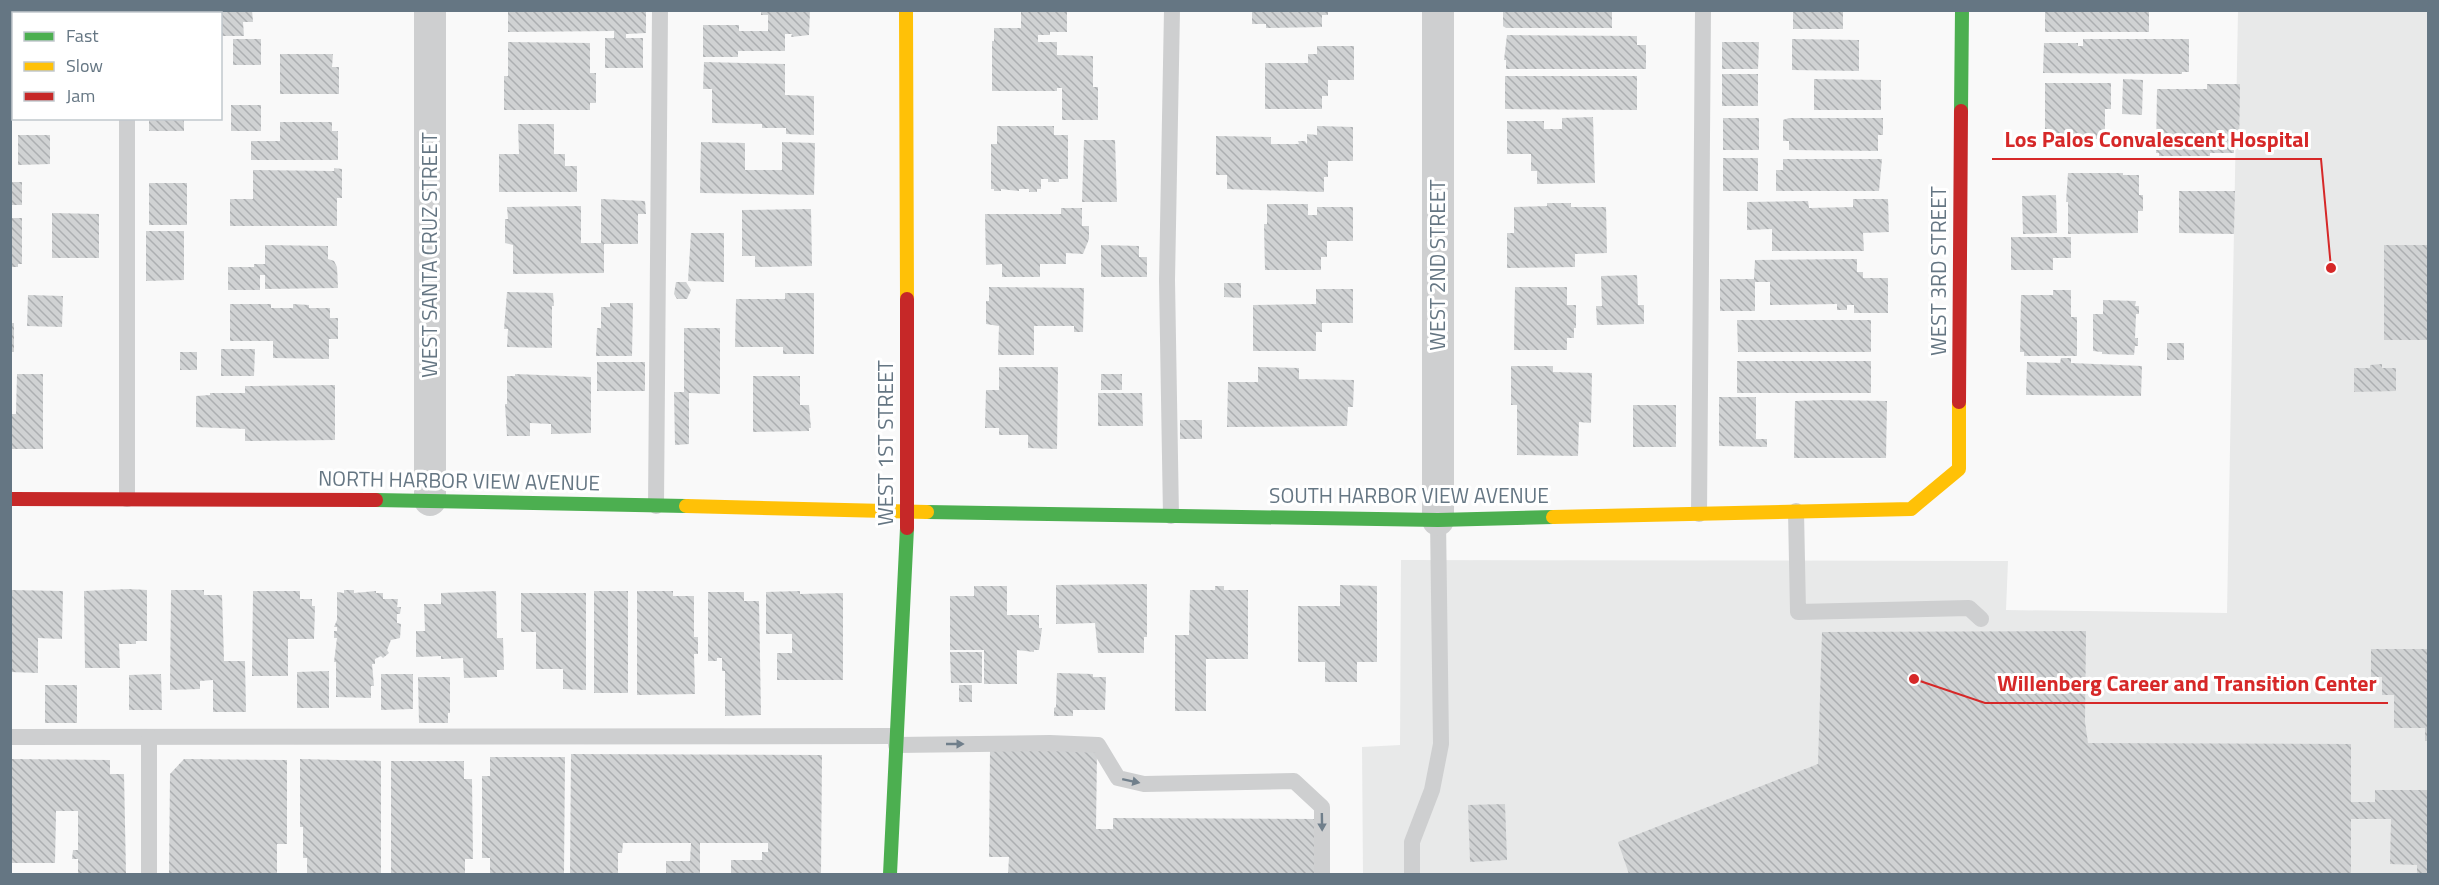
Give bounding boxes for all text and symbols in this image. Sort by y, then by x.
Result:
legend [12,12,222,120]
text: Fast [66,22,99,49]
text: Slow [66,52,103,79]
text: Jam [66,82,95,109]
callout: Los Palos Convalescent Hospital [1992,119,2321,159]
text: Los Palos Convalescent Hospital [2004,122,2310,156]
street label: WEST SANTA CRUZ STREET [413,132,445,378]
street label: WEST 2ND STREET [1421,180,1453,350]
street label: WEST 3RD STREET [1922,186,1954,356]
street label: WEST 1ST STREET [869,360,901,526]
street label: NORTH HARBOR VIEW AVENUE [318,462,600,498]
street label: SOUTH HARBOR VIEW AVENUE [1269,479,1549,511]
callout: Willenberg Career and Transition Center [1985,663,2388,703]
text: Willenberg Career and Transition Center [1997,666,2377,700]
one-way arrow [945,740,964,749]
one-way arrow [1122,777,1141,786]
one-way arrow [1317,812,1327,831]

